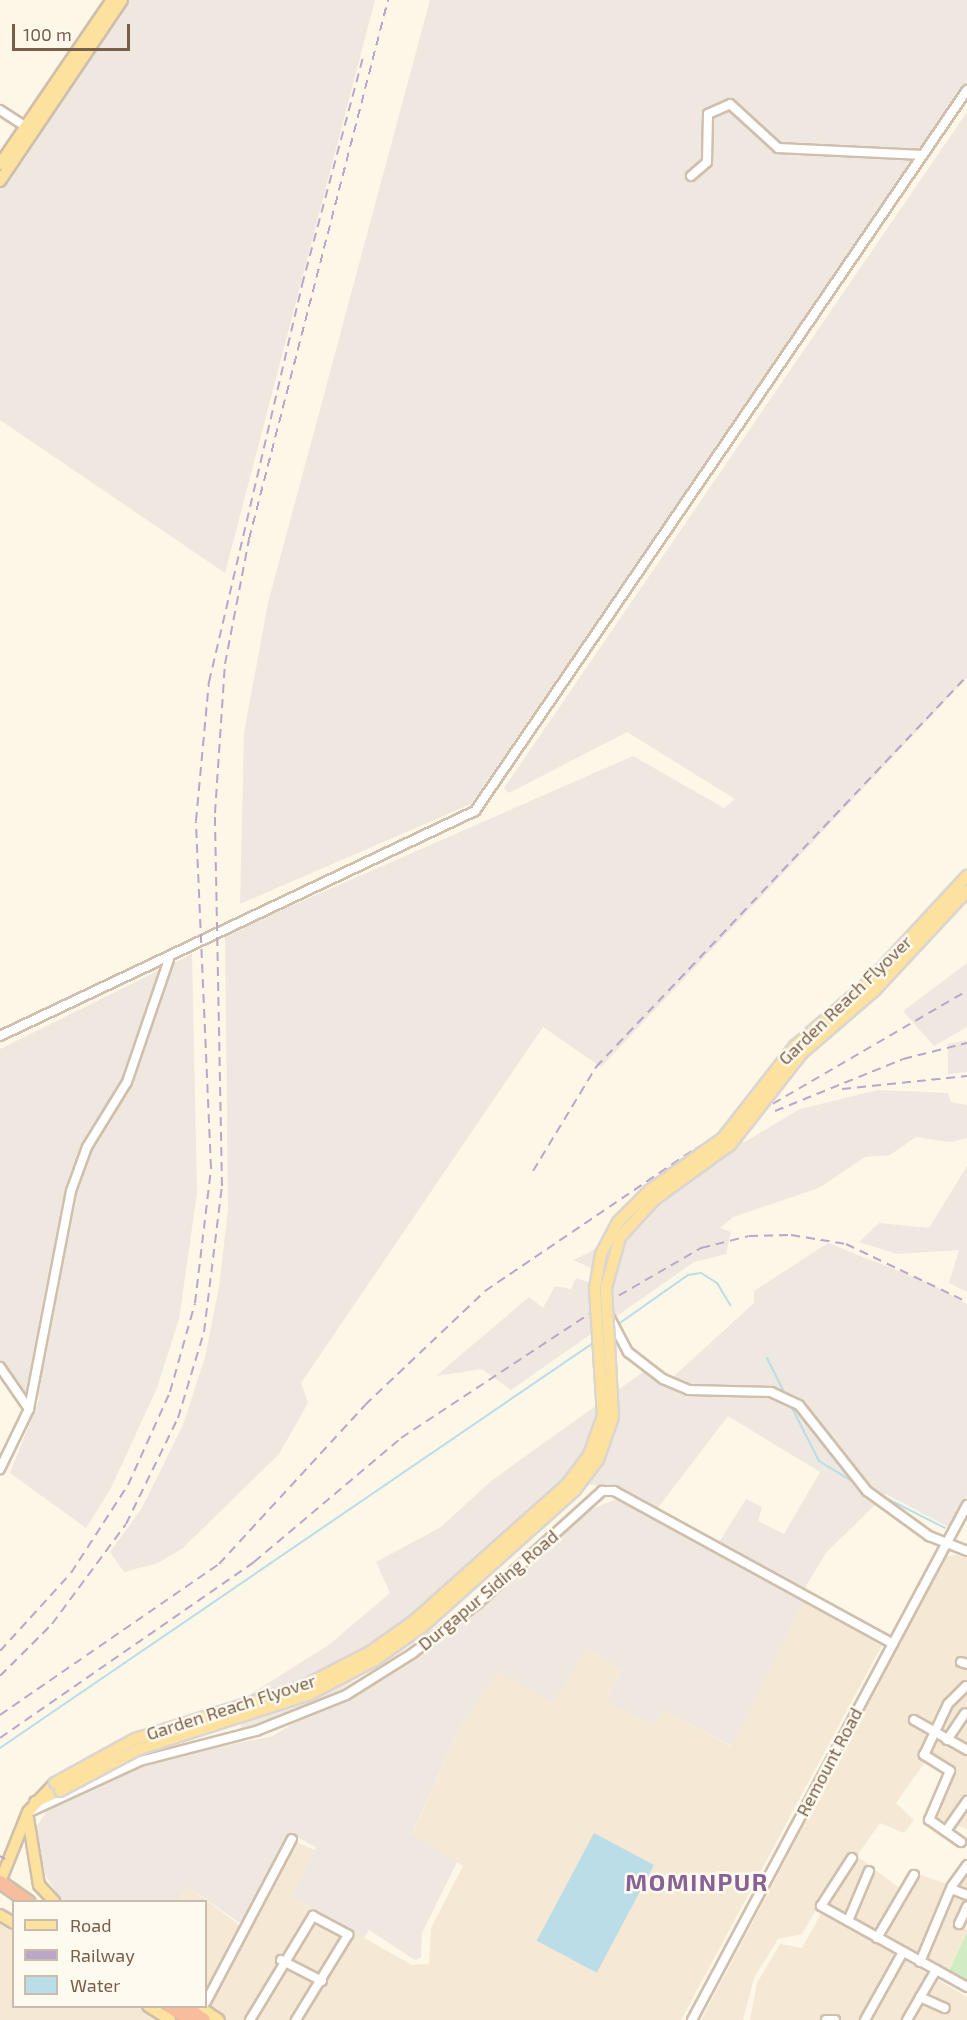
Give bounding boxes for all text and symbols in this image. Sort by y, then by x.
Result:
scale bar [15,12,134,50]
text: 100 m [23,23,72,45]
street label: Garden Reach Flyover [774,931,916,1069]
street label: Durgapur Siding Road [413,1525,563,1655]
street label: Garden Reach Flyover [143,1669,319,1745]
street label: Remount Road [791,1704,867,1820]
district label: MOMINPUR [625,1868,769,1896]
legend [12,1900,207,2008]
text: Road [70,1914,111,1936]
text: Railway [70,1944,135,1966]
text: Water [70,1974,120,1996]

